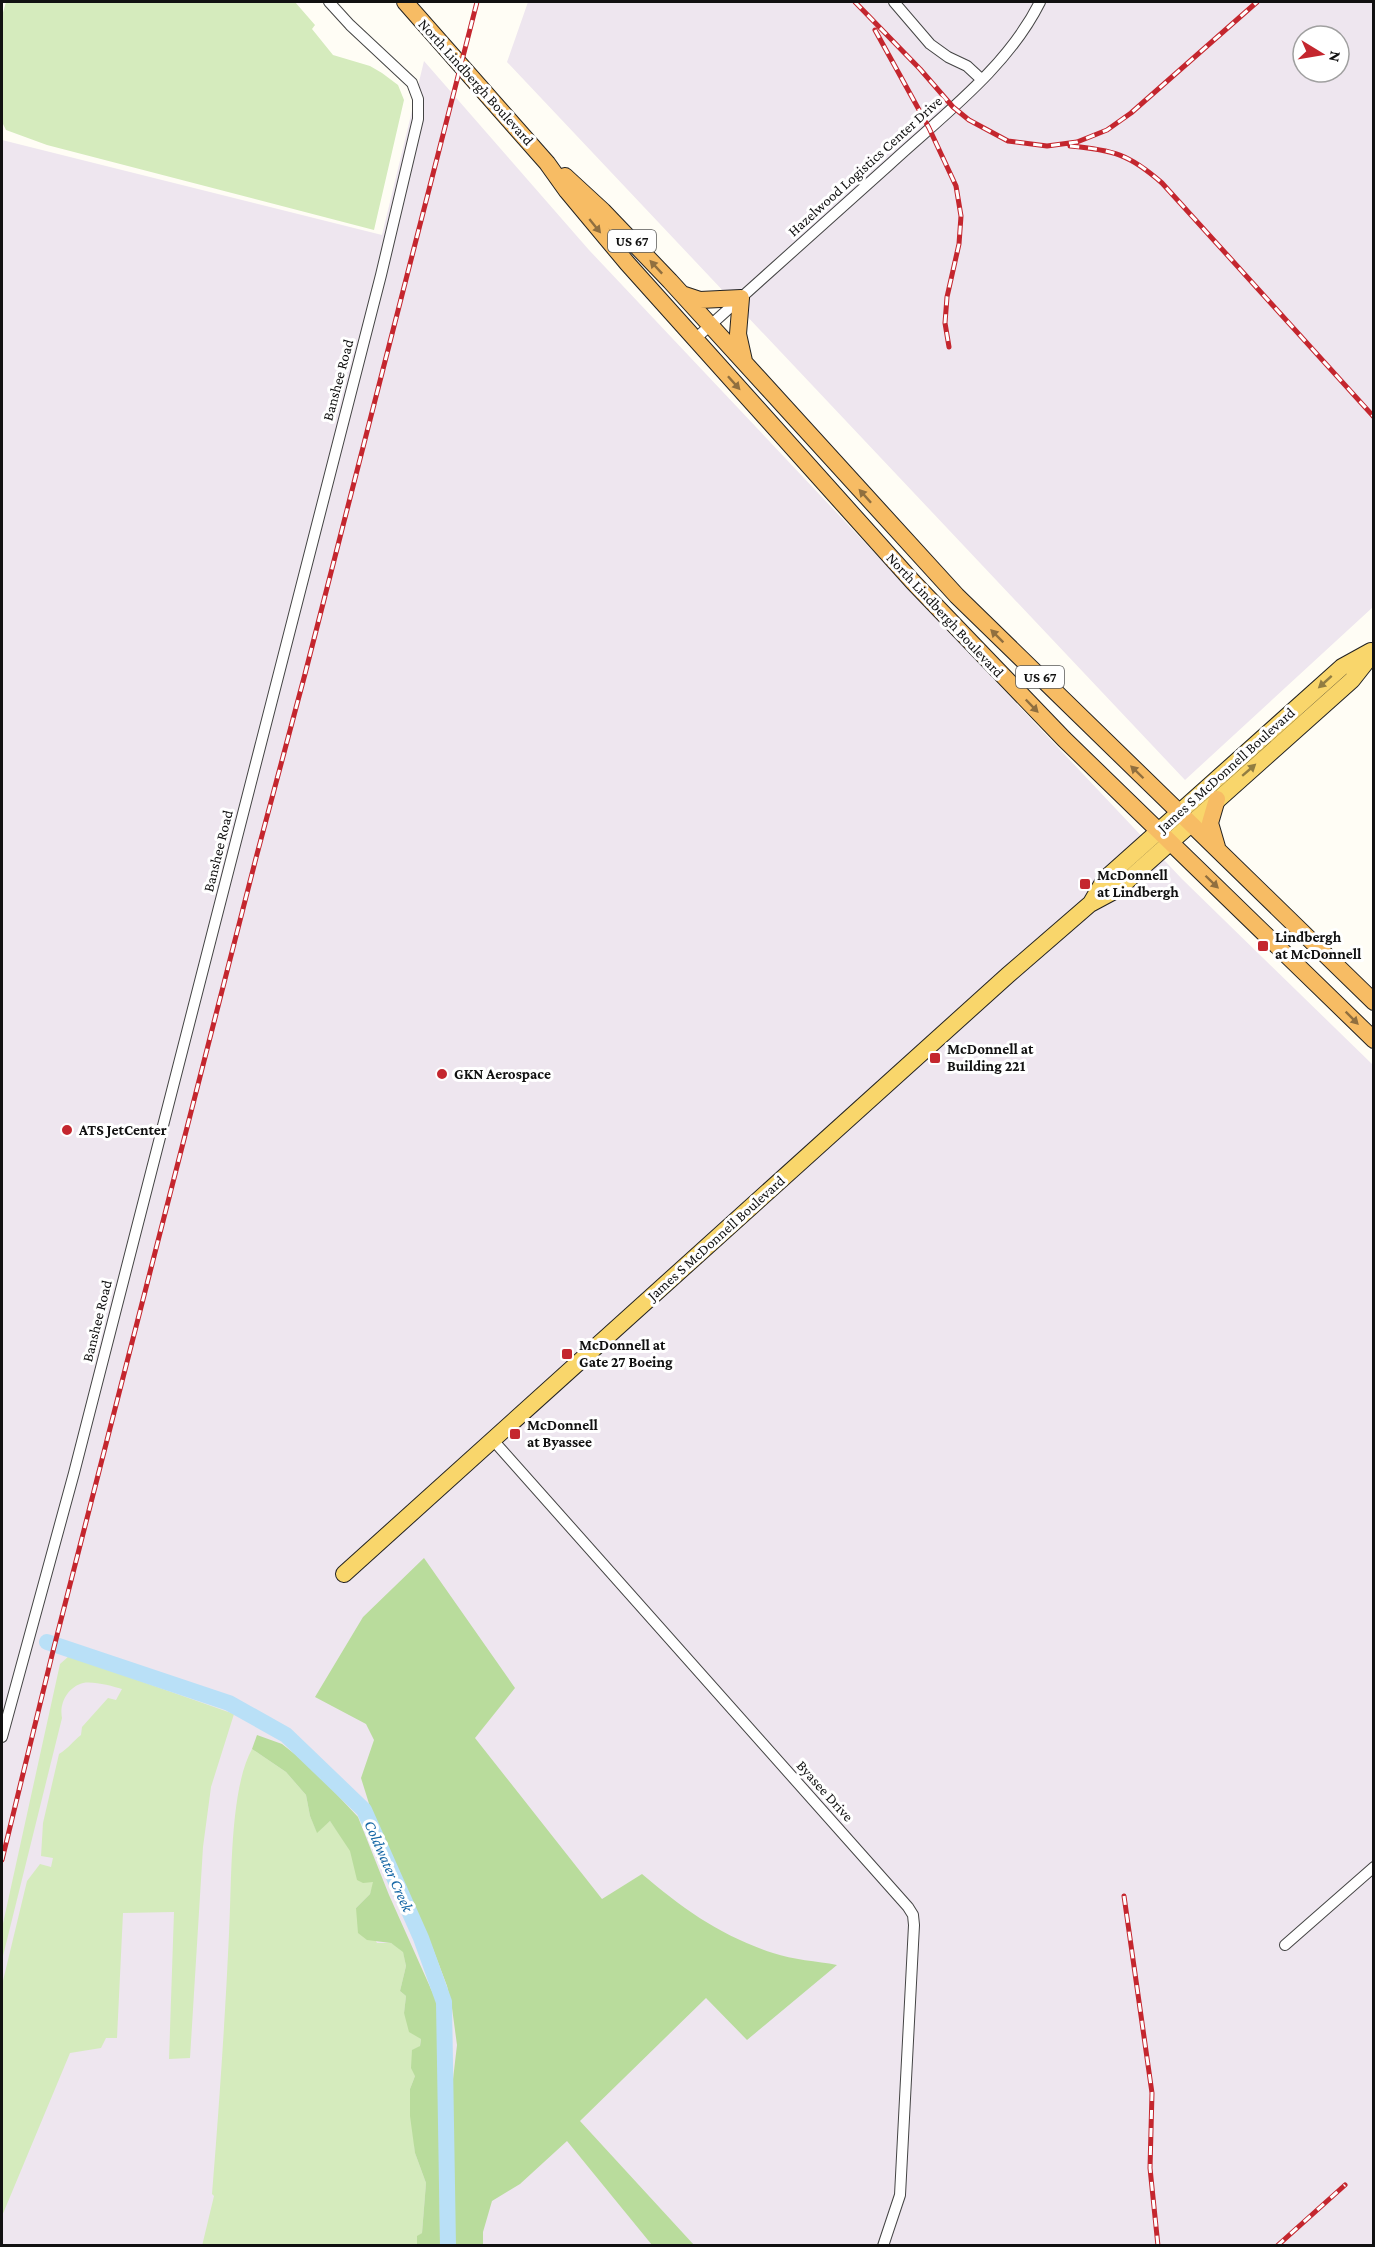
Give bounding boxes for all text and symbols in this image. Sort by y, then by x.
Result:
street label: North Lindbergh Boulevard [414,16,537,149]
north arrow [1291,24,1351,84]
text: N [1326,50,1345,64]
street label: Hazelwood Logistics Center Drive [785,92,946,240]
one-way arrow [589,218,602,234]
road number: US 67 [608,230,656,252]
one-way arrow [650,260,664,274]
street label: Banshee Road [319,337,357,422]
one-way arrow [727,375,740,390]
one-way arrow [858,489,872,503]
street label: North Lindbergh Boulevard [882,550,1007,681]
one-way arrow [990,629,1005,643]
road number: US 67 [1016,666,1064,688]
one-way arrow [1317,675,1333,688]
one-way arrow [1025,699,1039,714]
street label: James S McDonnell Boulevard [1153,704,1299,838]
one-way arrow [1241,764,1256,777]
one-way arrow [1130,766,1145,779]
street label: Banshee Road [200,808,236,893]
place label: McDonnell at Lindbergh [1097,867,1179,900]
one-way arrow [1204,875,1218,889]
marker: McDonnell at Lindbergh [1078,877,1092,891]
place label: Lindbergh at McDonnell [1275,929,1362,962]
marker: Lindbergh at McDonnell [1256,939,1270,953]
one-way arrow [1344,1011,1358,1025]
place label: McDonnell at Building 221 [947,1041,1034,1074]
marker: McDonnell at Building 221 [928,1051,942,1065]
place label: GKN Aerospace [454,1066,551,1082]
marker: GKN Aerospace [435,1067,449,1081]
place label: ATS JetCenter [78,1122,167,1138]
marker: ATS JetCenter [60,1123,74,1137]
street label: James S McDonnell Boulevard [643,1172,789,1306]
street label: Banshee Road [79,1278,115,1363]
place label: McDonnell at Gate 27 Boeing [579,1337,673,1370]
marker: McDonnell at Gate 27 Boeing [560,1347,574,1361]
place label: McDonnell at Byassee [527,1417,599,1450]
marker: McDonnell at Byassee [508,1427,522,1441]
street label: Byasee Drive [793,1757,857,1826]
water label: Coldwater Creek [361,1818,417,1915]

